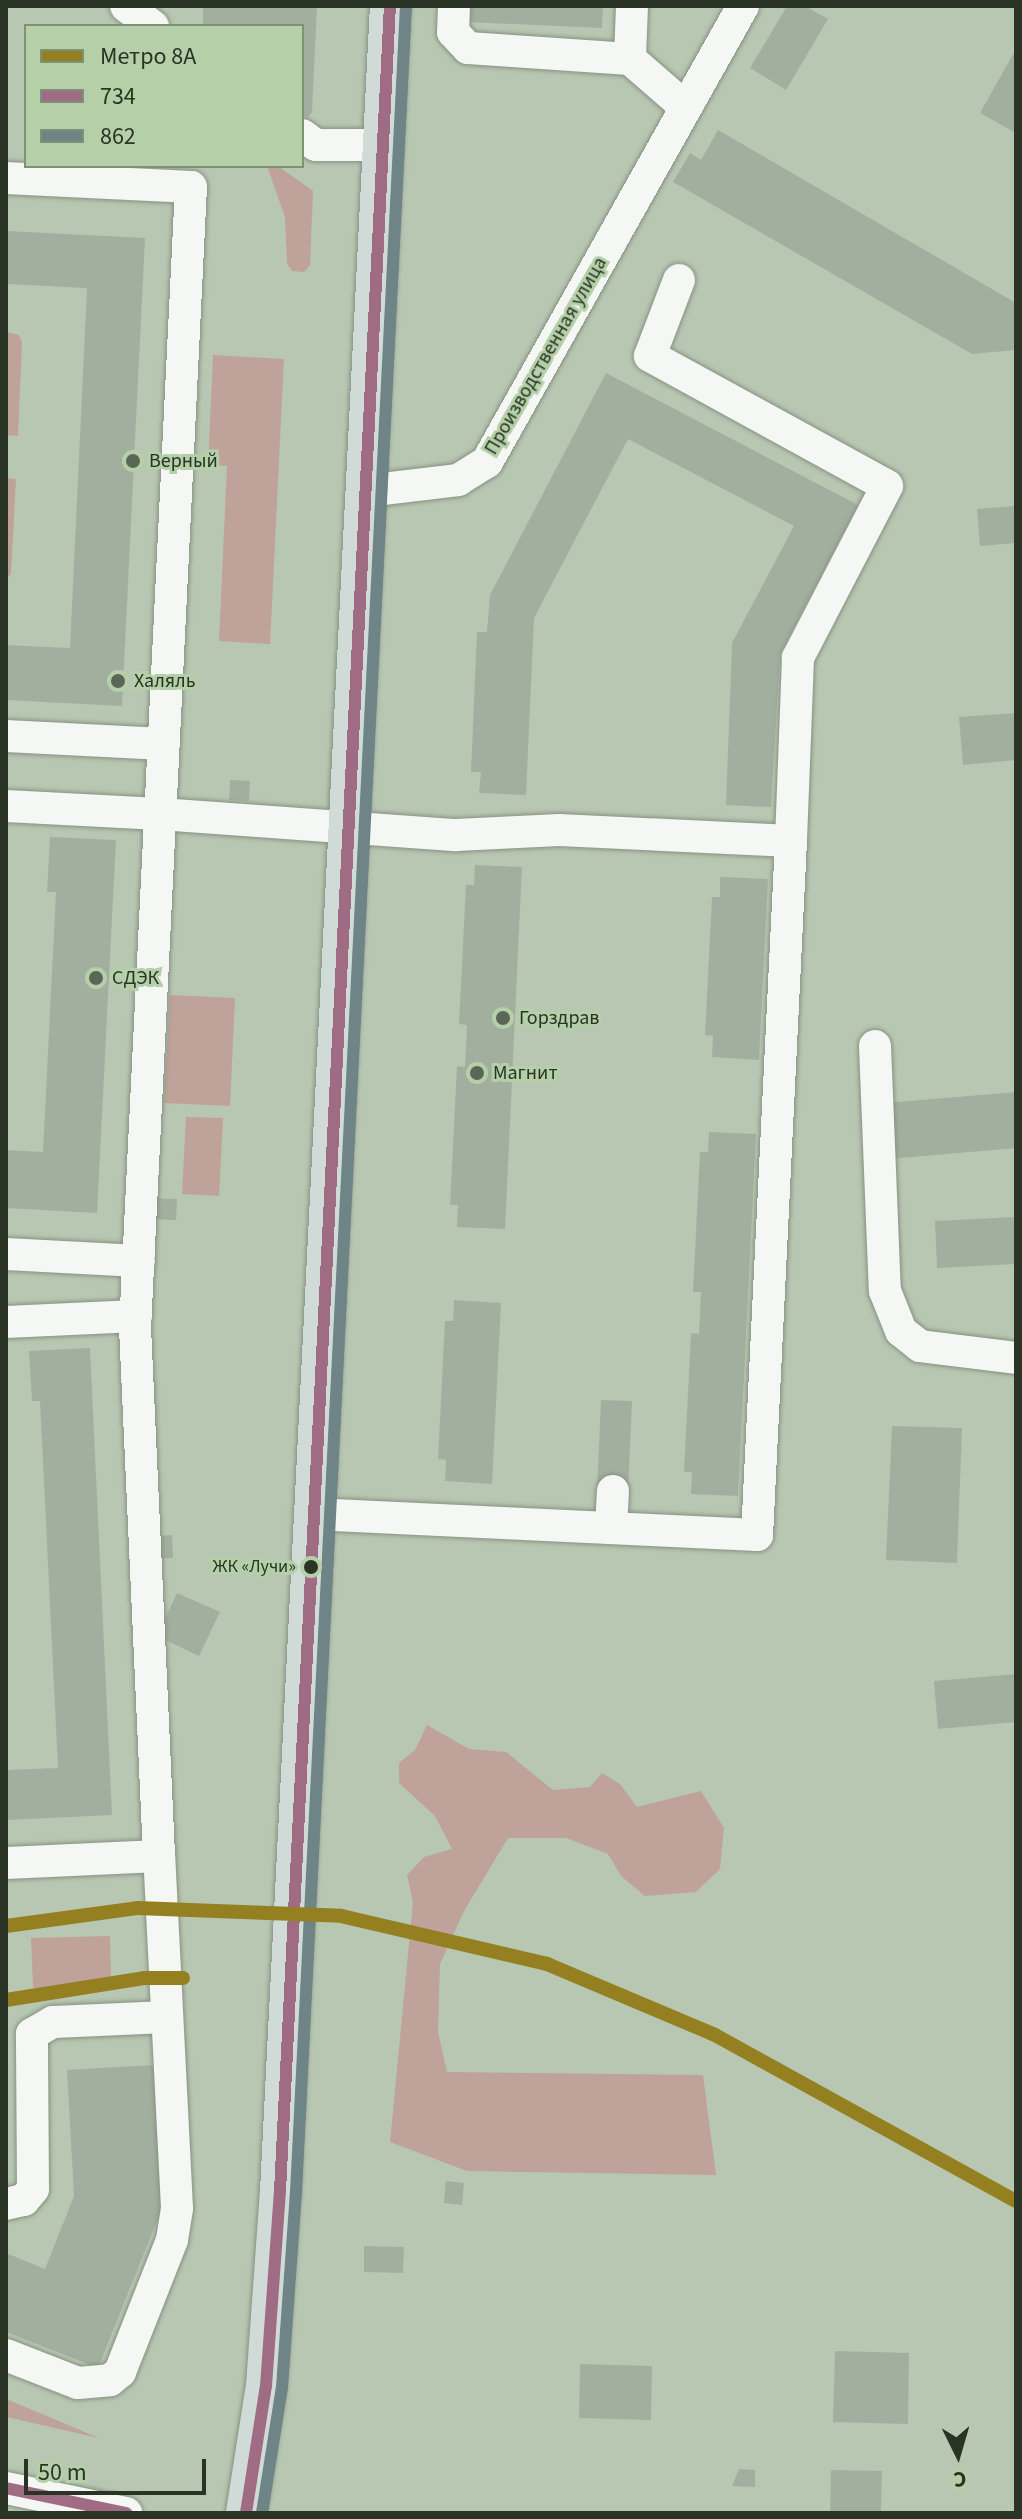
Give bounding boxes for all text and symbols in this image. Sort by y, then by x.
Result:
legend [24,24,304,168]
text: Метро 8А [100,39,196,74]
text: 734 [100,79,136,114]
text: 862 [100,119,136,154]
street label: Производственная улица [480,253,612,459]
place label: Верный [149,449,218,473]
marker: Верный [124,452,142,470]
place label: Халяль [134,669,195,693]
marker: Халяль [109,672,127,690]
place label: СДЭК [112,966,159,990]
marker: СДЭК [87,969,105,987]
place label: Горздрав [519,1006,599,1030]
marker: Горздрав [494,1009,512,1027]
place label: Магнит [493,1061,558,1085]
marker: Магнит [468,1064,486,1082]
place label: ЖК «Лучи» [212,1556,296,1578]
marker: ЖК «Лучи» [303,1559,319,1575]
north arrow [918,2415,998,2495]
scale bar [28,2443,210,2493]
text: 50 m [38,2455,87,2490]
text: С [952,2462,968,2495]

